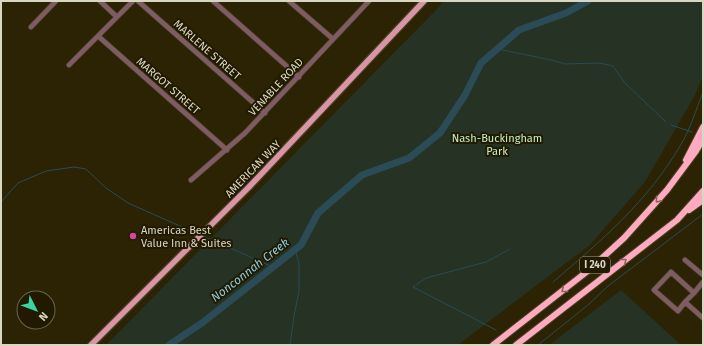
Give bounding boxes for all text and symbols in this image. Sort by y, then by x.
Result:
street label: MARLENE STREET [171,17,243,83]
street label: MARGOT STREET [134,55,203,117]
street label: VENABLE ROAD [246,55,306,119]
park label: Nash-Buckingham Park [452,132,542,158]
street label: AMERICAN WAY [222,138,284,200]
one-way arrow [656,196,663,203]
place label: Americas Best Value Inn & Suites [141,224,232,250]
marker: Americas Best Value Inn & Suites [128,231,138,241]
water label: Nonconnah Creek [208,235,292,305]
road number: I 240 [580,257,610,273]
one-way arrow [620,259,627,266]
one-way arrow [562,285,569,292]
north arrow [16,290,56,330]
text: N [36,309,50,323]

